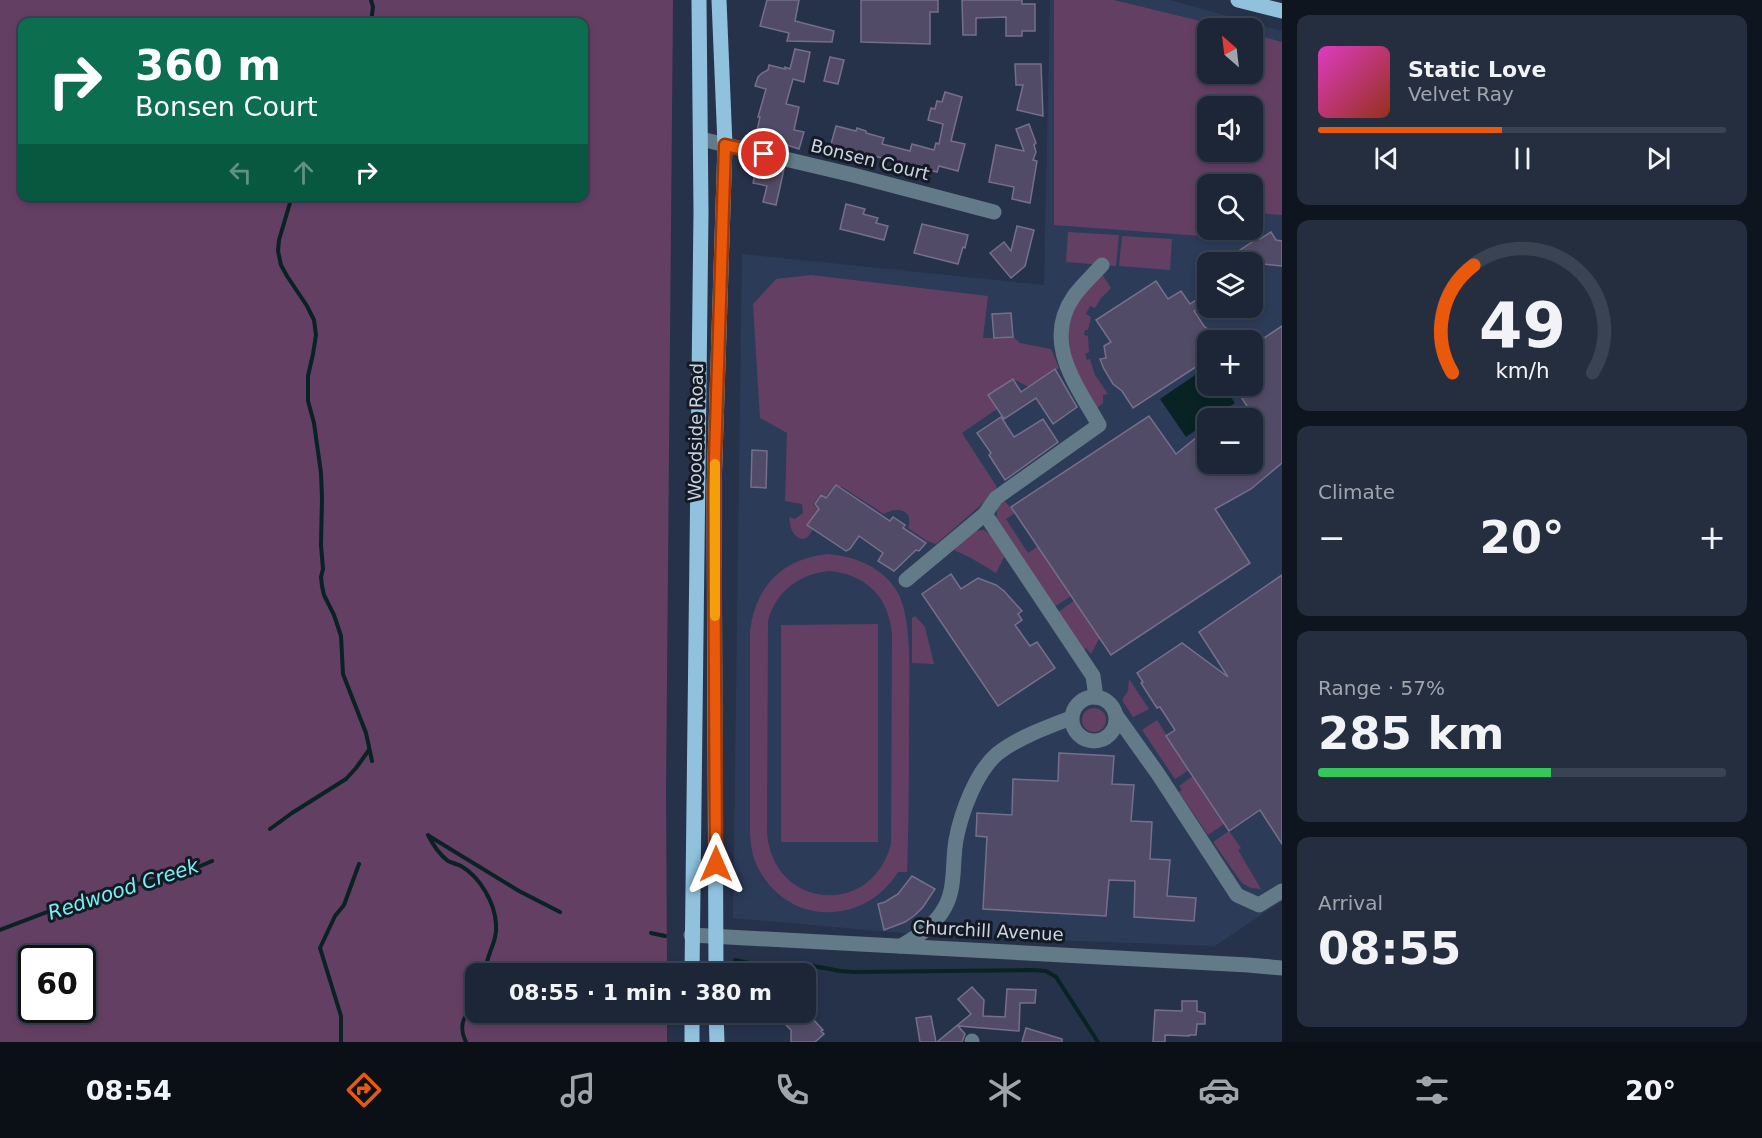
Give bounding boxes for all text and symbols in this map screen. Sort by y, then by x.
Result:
north arrow [1197,18,1263,84]
map controls [1197,18,1263,474]
text: 360 m [135,41,281,90]
icon: right [36,42,114,120]
text: Static Love [1408,57,1546,82]
text: Velvet Ray [1408,82,1514,106]
text: Bonsen Court [135,91,318,122]
button: sound [1197,96,1263,162]
pin [738,128,789,179]
street label: Bonsen Court [808,135,932,184]
icon: arrive [747,137,780,170]
icon: previous [1370,142,1403,175]
icon: pause [1506,142,1539,175]
icon: next [1642,142,1675,175]
icon: left [224,156,257,189]
icon: ahead [287,156,320,189]
icon: right [350,156,383,189]
button: search [1197,174,1263,240]
button: layers [1197,252,1263,318]
text: 49 [1479,289,1565,362]
button: + [1197,330,1263,396]
text: km/h [1495,358,1549,383]
street label: Woodside Road [684,363,707,501]
button: − [1197,408,1263,474]
text: Climate [1318,480,1395,504]
text: 20° [1479,511,1565,564]
text: − [1318,518,1346,557]
text: + [1698,518,1726,557]
text: Range · 57% [1318,676,1445,700]
text: 285 km [1318,707,1504,760]
position arrow [684,832,748,896]
water label: Redwood Creek [45,853,203,925]
text: Arrival [1318,891,1383,915]
street label: Churchill Avenue [912,916,1064,945]
text: 08:55 [1318,922,1461,975]
speed limit sign: 60 [18,945,96,1023]
text: 08:55 · 1 min · 380 m [509,980,772,1005]
icon: directions [343,1069,385,1111]
icon: music [557,1069,599,1111]
icon: phone [771,1069,813,1111]
icon: climate [984,1069,1026,1111]
icon: car [1198,1069,1240,1111]
icon: filters [1411,1069,1453,1111]
text: 08:54 [86,1075,172,1106]
text: 20° [1625,1075,1676,1106]

